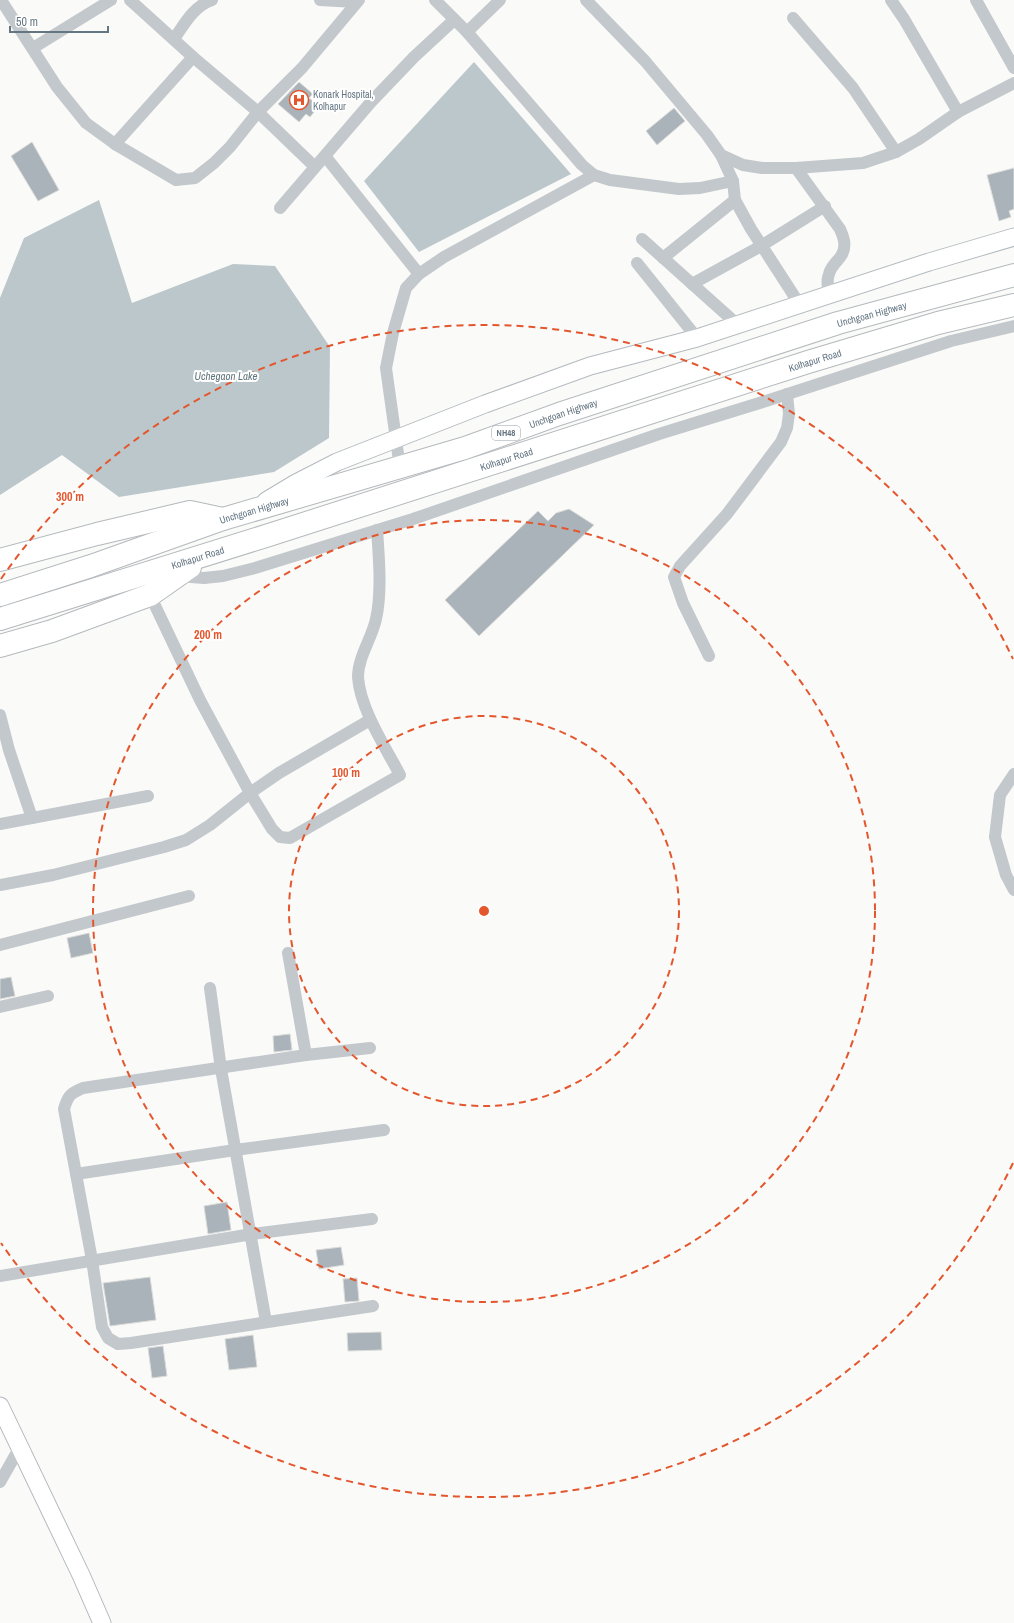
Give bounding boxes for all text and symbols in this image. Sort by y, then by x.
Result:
scale bar [10,8,108,34]
text: 50 m [16,14,38,30]
place label: Konark Hospital, Kolhapur [313,88,374,113]
hospital icon: Konark Hospital, Kolhapur [288,89,310,111]
street label: Unchgoan Highway [835,298,909,330]
street label: Kolhapur Road [787,346,843,375]
water label: Uchegaon Lake [194,369,258,383]
street label: Unchgoan Highway [527,396,600,431]
road number: NH48 [492,426,520,440]
street label: Kolhapur Road [478,445,534,474]
text: 300 m [56,489,84,505]
street label: Unchgoan Highway [218,494,291,527]
street label: Kolhapur Road [170,543,226,572]
text: 200 m [194,627,222,643]
text: 100 m [332,765,360,781]
centre of rings [477,904,491,918]

